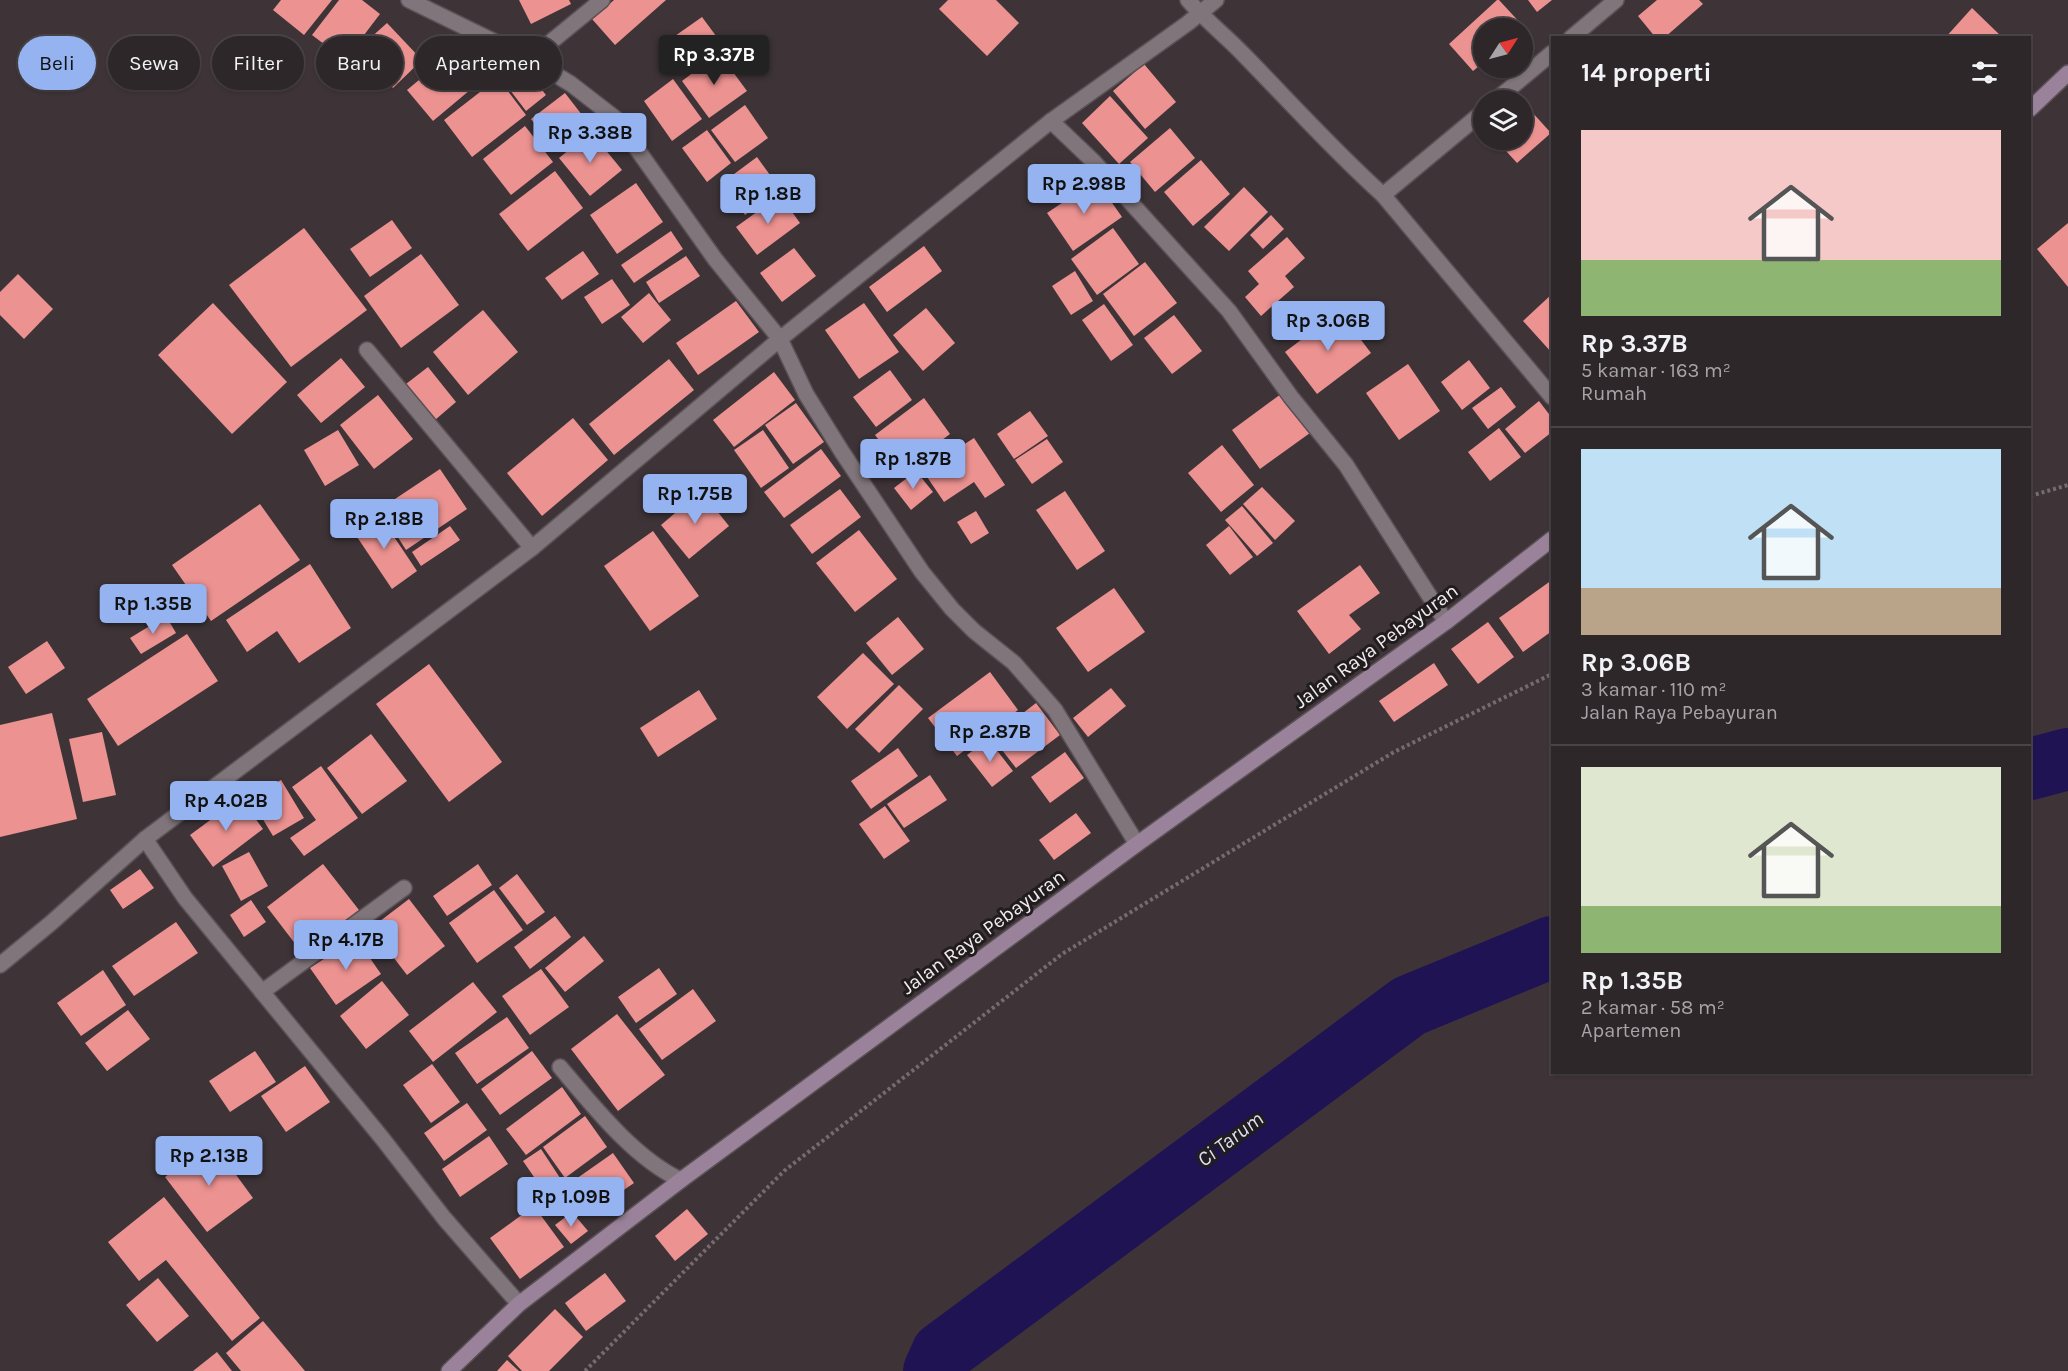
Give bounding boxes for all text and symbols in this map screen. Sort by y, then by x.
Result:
north arrow [1473,18,1533,78]
map controls [1473,18,1533,150]
pin: Rp 3.37B [652,35,776,86]
chip: Beli [18,36,96,90]
chip: Sewa [108,36,200,90]
chip: Filter [212,36,304,90]
chip: Baru [316,36,403,90]
chip: Apartemen [415,36,562,90]
text: Rp 3.37B [673,43,755,66]
icon: filters [1968,56,2001,89]
text: 14 properti [1581,57,1712,88]
button: layers [1473,90,1533,150]
pin: Rp 3.38B [528,113,652,164]
text: Rp 3.38B [547,121,633,144]
pin: Rp 2.98B [1022,164,1146,215]
icon: home [1737,169,1845,277]
text: Rp 2.98B [1042,172,1126,195]
pin: Rp 1.8B [713,174,823,225]
text: Rp 1.8B [734,182,802,205]
pin: Rp 3.06B [1266,301,1390,352]
text: Rp 3.06B [1286,309,1370,332]
text: Rp 3.37B [1581,328,1688,359]
text: 5 kamar · 163 m² [1581,359,1731,382]
text: Rumah [1581,382,1647,405]
pin: Rp 1.87B [851,439,975,490]
text: Rp 1.87B [874,447,952,470]
pin: Rp 1.75B [633,474,757,525]
text: Rp 1.75B [657,482,733,505]
icon: home [1737,488,1845,596]
pin: Rp 2.18B [322,499,446,550]
text: Rp 2.18B [344,507,424,530]
street label: Jalan Raya Pebayuran [1290,579,1462,713]
pin: Rp 1.35B [91,584,215,635]
text: Rp 1.35B [114,592,192,615]
text: Rp 3.06B [1581,647,1691,678]
text: 3 kamar · 110 m² [1581,678,1726,701]
text: Jalan Raya Pebayuran [1581,701,1778,724]
pin: Rp 2.87B [928,712,1052,763]
text: Rp 2.87B [949,720,1031,743]
pin: Rp 4.02B [164,781,288,832]
text: Rp 4.02B [184,789,268,812]
icon: home [1737,806,1845,914]
street label: Jalan Raya Pebayuran [897,865,1069,999]
pin: Rp 4.17B [284,920,408,971]
text: Rp 4.17B [308,928,384,951]
text: Rp 1.35B [1581,965,1683,996]
text: 2 kamar · 58 m² [1581,996,1725,1019]
text: Apartemen [1581,1019,1681,1042]
water label: Ci Tarum [1192,1106,1268,1172]
pin: Rp 2.13B [147,1136,271,1187]
text: Rp 2.13B [169,1144,249,1167]
pin: Rp 1.09B [509,1177,633,1228]
text: Rp 1.09B [531,1185,611,1208]

